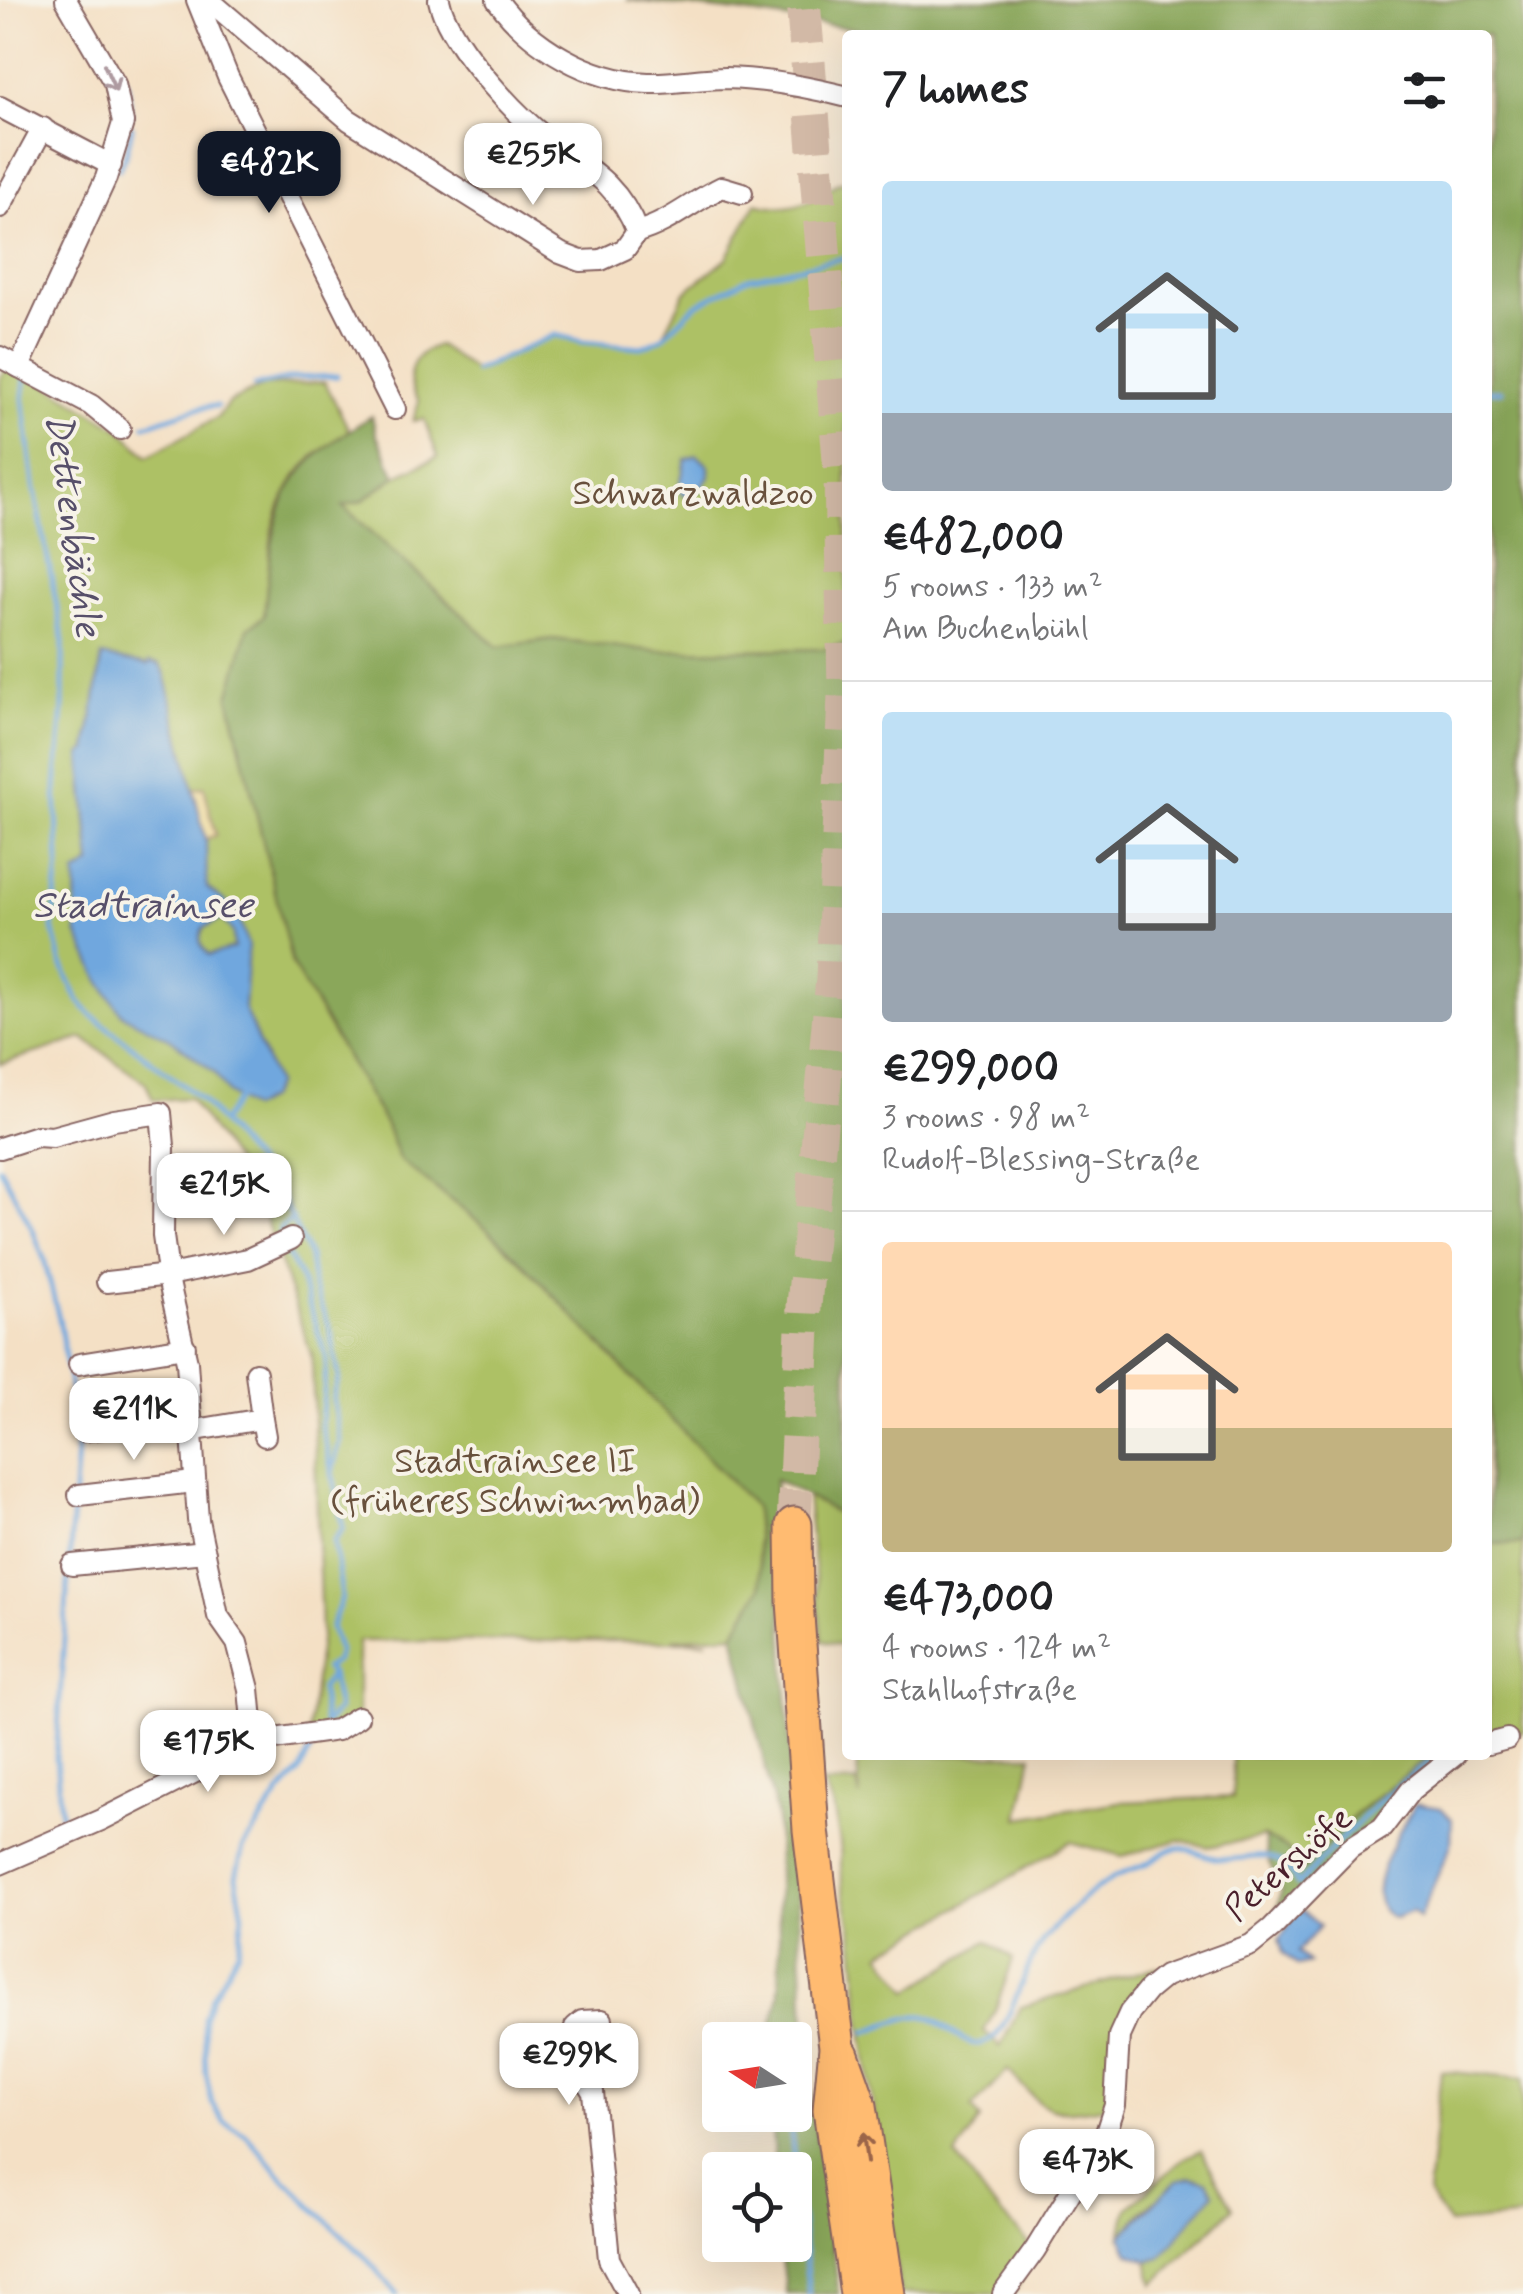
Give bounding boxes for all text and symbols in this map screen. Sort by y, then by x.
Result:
one-way arrow [102,63,120,93]
text: 7 homes [882,63,1029,118]
icon: filters [1397,63,1452,118]
pin: €255K [463,123,603,208]
pin: €482K [199,131,339,216]
text: €255K [486,134,580,176]
text: €482K [220,142,318,184]
icon: home [1077,246,1257,426]
water label: Dettenbächle [32,410,112,641]
park label: Schwarzwaldzoo [572,471,814,517]
text: €482,000 [882,511,1064,566]
text: 5 rooms · 133 m² [882,566,1103,608]
text: Am Buchenbühl [882,608,1089,650]
icon: home [1077,777,1257,957]
water label: Stadtrainsee [33,882,255,931]
text: €299,000 [882,1042,1059,1097]
text: 3 rooms · 98 m² [882,1097,1090,1139]
text: Rudolf-Blessing-Straße [882,1139,1200,1181]
pin: €215K [154,1153,294,1238]
text: €215K [179,1164,269,1206]
icon: home [1077,1307,1257,1487]
pin: €211K [64,1378,204,1463]
text: €211K [91,1389,177,1431]
park label: Stadtrainsee II (früheres Schwimmbad) [330,1439,700,1525]
text: €473,000 [882,1572,1054,1627]
text: 4 rooms · 124 m² [882,1627,1111,1669]
text: Stahlhofstraße [882,1669,1077,1711]
pin: €175K [138,1710,278,1795]
text: €175K [162,1721,254,1763]
street label: Petershöfe [1215,1796,1363,1932]
north arrow [702,2022,812,2132]
map controls [702,2022,812,2262]
pin: €299K [499,2023,639,2108]
text: €299K [521,2034,617,2076]
pin: €473K [1017,2129,1157,2214]
one-way arrow [856,2132,874,2164]
text: €473K [1041,2140,1133,2182]
button: locate [702,2152,812,2262]

